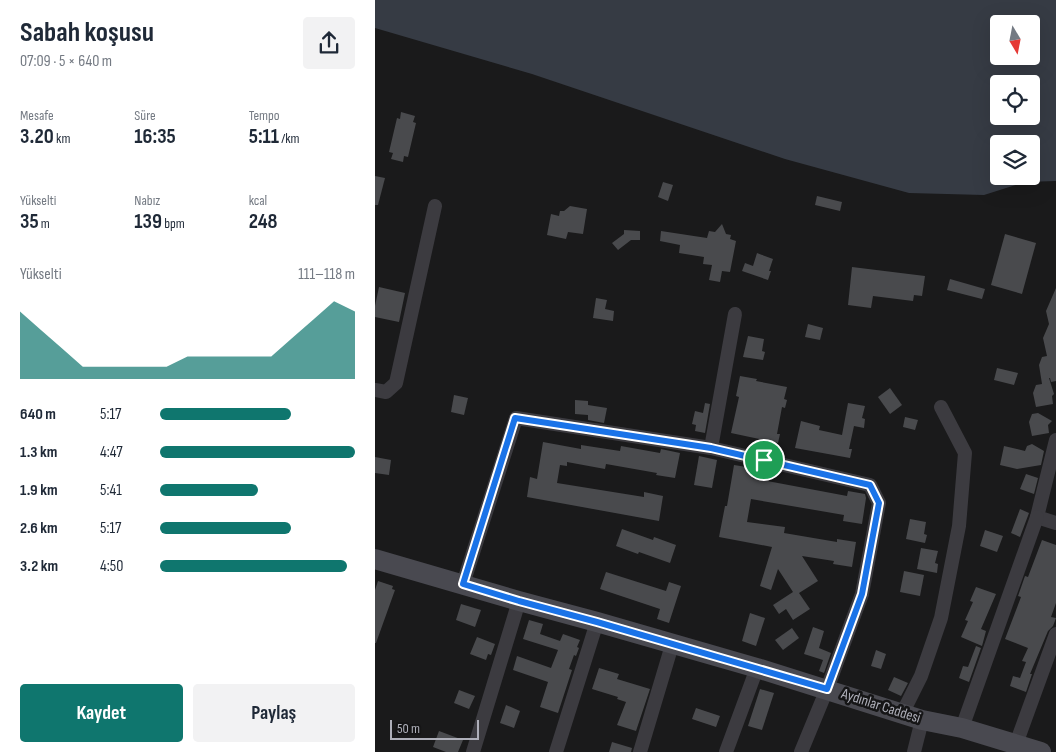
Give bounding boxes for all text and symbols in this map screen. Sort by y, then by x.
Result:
north arrow [990,15,1040,65]
map controls [990,15,1040,185]
text: Sabah koşusu [20,16,154,49]
button: share [303,17,355,69]
text: 07:09 · 5 × 640 m [20,52,112,71]
button: locate [990,75,1040,125]
text: Mesafe [20,107,54,124]
text: Süre [134,107,156,124]
text: Tempo [249,107,280,124]
text: 3.20 [20,124,54,149]
text: 16:35 [134,124,176,149]
text: 5:11 [249,124,279,149]
text: km [54,130,70,147]
text: /km [279,130,299,147]
button: layers [990,135,1040,185]
text: Yükselti [20,192,56,209]
text: Nabız [134,192,160,209]
text: kcal [249,192,267,209]
text: 35 [20,209,39,234]
text: 139 [134,209,162,234]
text: 248 [249,209,278,234]
text: m [39,215,50,232]
text: bpm [162,215,185,232]
text: Yükselti [20,265,62,284]
text: 111–118 m [298,265,355,284]
text: 640 m [20,405,56,424]
text: 5:17 [100,405,121,424]
pin [743,439,785,481]
text: 1.3 km [20,443,57,462]
text: 4:47 [100,443,123,462]
icon: arrive [750,446,778,474]
text: 1.9 km [20,481,58,500]
text: 5:41 [100,481,122,500]
text: 2.6 km [20,519,58,538]
text: 5:17 [100,519,121,538]
text: 3.2 km [20,557,58,576]
text: 4:50 [100,557,123,576]
button: Kaydet [20,684,183,742]
button: Paylaş [193,684,355,742]
street label: Aydınlar Caddesi [838,684,923,728]
scale bar [390,717,479,740]
text: 50 m [397,720,420,737]

